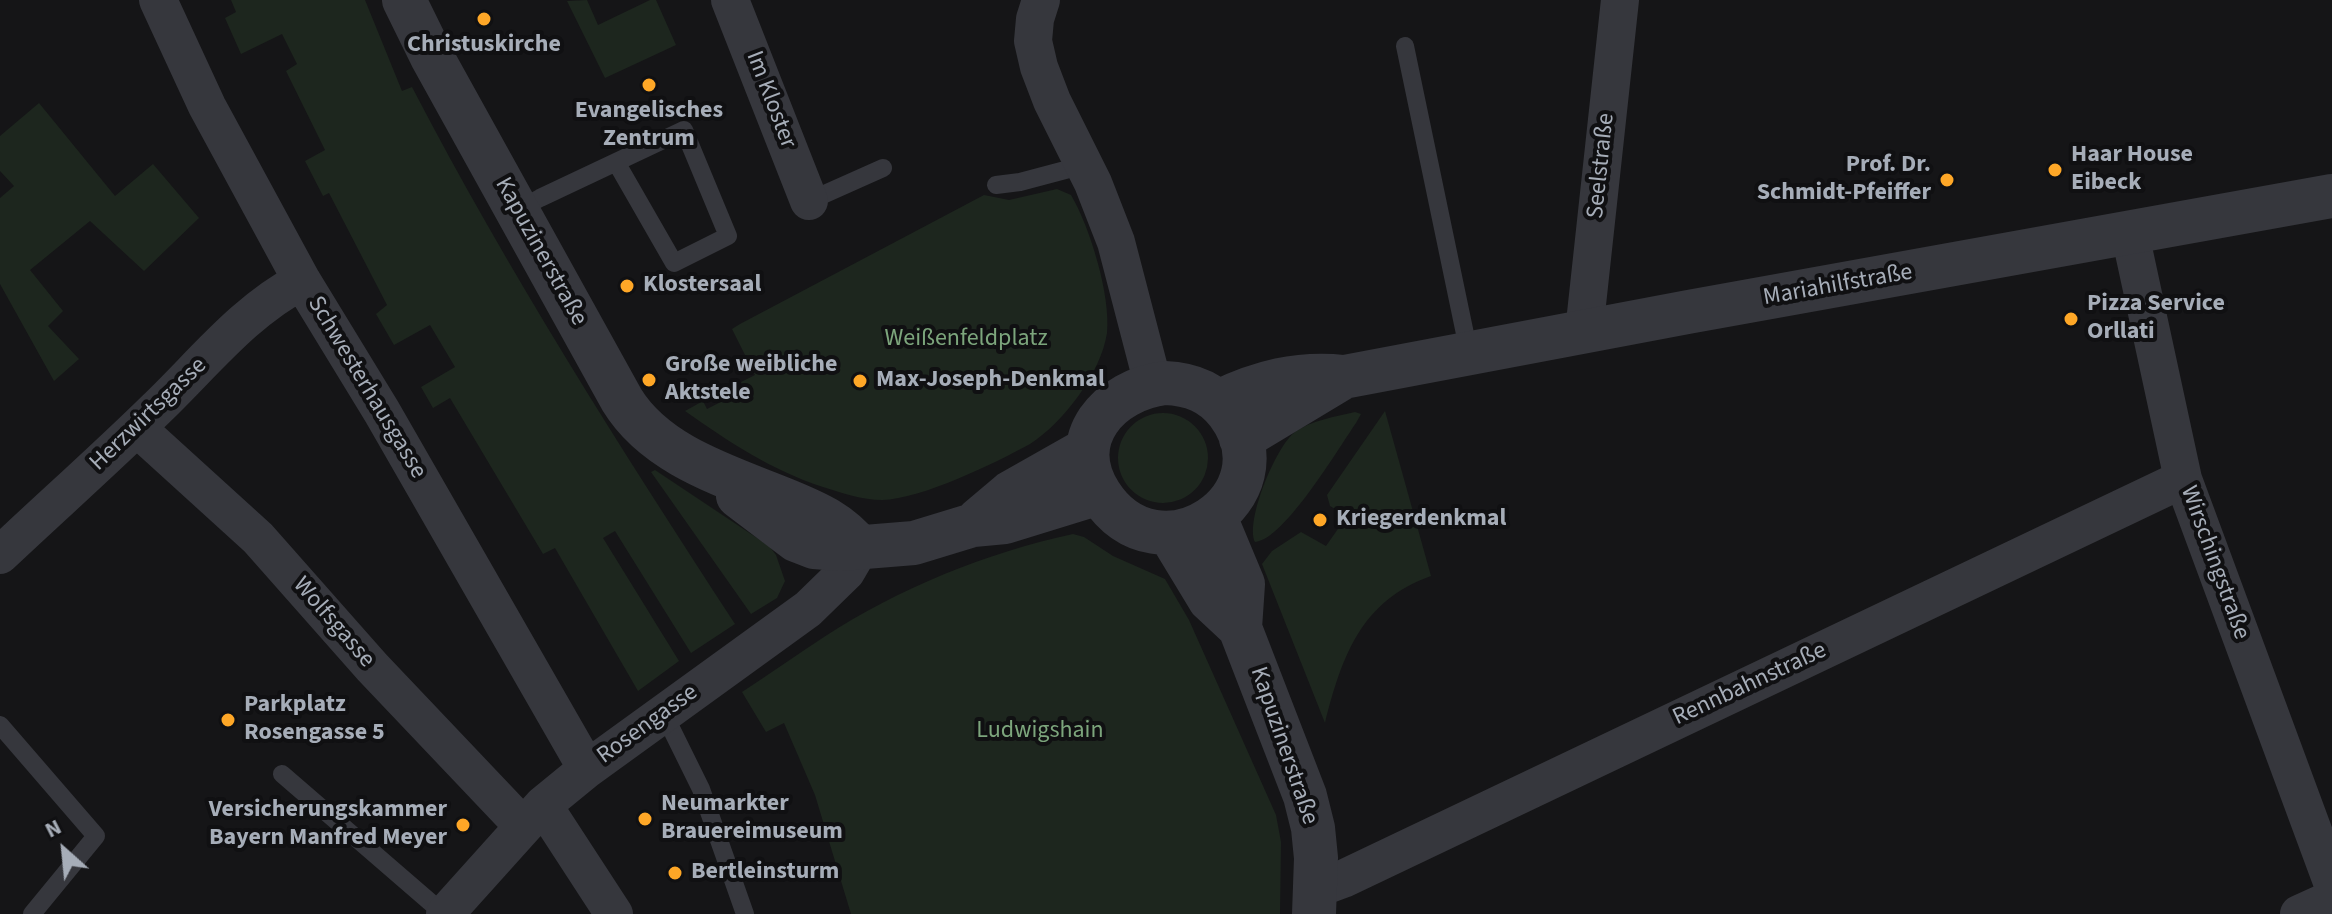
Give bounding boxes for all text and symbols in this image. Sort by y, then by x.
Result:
marker: Christuskirche [475,10,493,28]
place label: Christuskirche [407,32,561,60]
street label: Im Kloster [738,47,802,153]
marker: Evangelisches Zentrum [640,76,658,94]
place label: Evangelisches Zentrum [575,98,723,154]
street label: Seelstraße [1582,112,1622,220]
place label: Haar House Eibeck [2071,142,2193,198]
place label: Prof. Dr. Schmidt-Pfeiffer [1757,152,1931,208]
marker: Haar House Eibeck [2046,161,2064,179]
marker: Prof. Dr. Schmidt-Pfeiffer [1938,171,1956,189]
street label: Kapuzinerstraße [487,173,593,331]
street label: Mariahilfstraße [1761,259,1915,313]
place label: Klostersaal [643,272,761,300]
marker: Klostersaal [618,277,636,295]
place label: Pizza Service Orllati [2087,291,2225,347]
street label: Schwesterhausgasse [300,292,432,484]
marker: Pizza Service Orllati [2062,310,2080,328]
park label: Weißenfeldplatz [884,326,1048,354]
street label: Herzwirtsgasse [85,352,213,478]
place label: Große weibliche Aktstele [665,352,837,408]
place label: Max-Joseph-Denkmal [876,367,1105,395]
marker: Große weibliche Aktstele [640,371,658,389]
marker: Max-Joseph-Denkmal [851,372,869,390]
street label: Wirschingstraße [2173,482,2255,644]
place label: Kriegerdenkmal [1336,506,1506,534]
marker: Kriegerdenkmal [1311,511,1329,529]
street label: Wolfsgasse [286,572,380,674]
street label: Rennbahnstraße [1669,637,1831,733]
street label: Kapuzinerstraße [1243,663,1323,829]
street label: Rosengasse [592,679,704,771]
place label: Parkplatz Rosengasse 5 [244,692,385,748]
marker: Parkplatz Rosengasse 5 [219,711,237,729]
park label: Ludwigshain [976,718,1104,746]
place label: Neumarkter Brauereimuseum [661,791,843,847]
place label: Versicherungskammer Bayern Manfred Meyer [209,797,447,853]
north arrow [24,810,104,890]
marker: Neumarkter Brauereimuseum [636,810,654,828]
text: N [39,811,67,846]
marker: Versicherungskammer Bayern Manfred Meyer [454,816,472,834]
place label: Bertleinsturm [691,859,839,887]
marker: Bertleinsturm [666,864,684,882]

